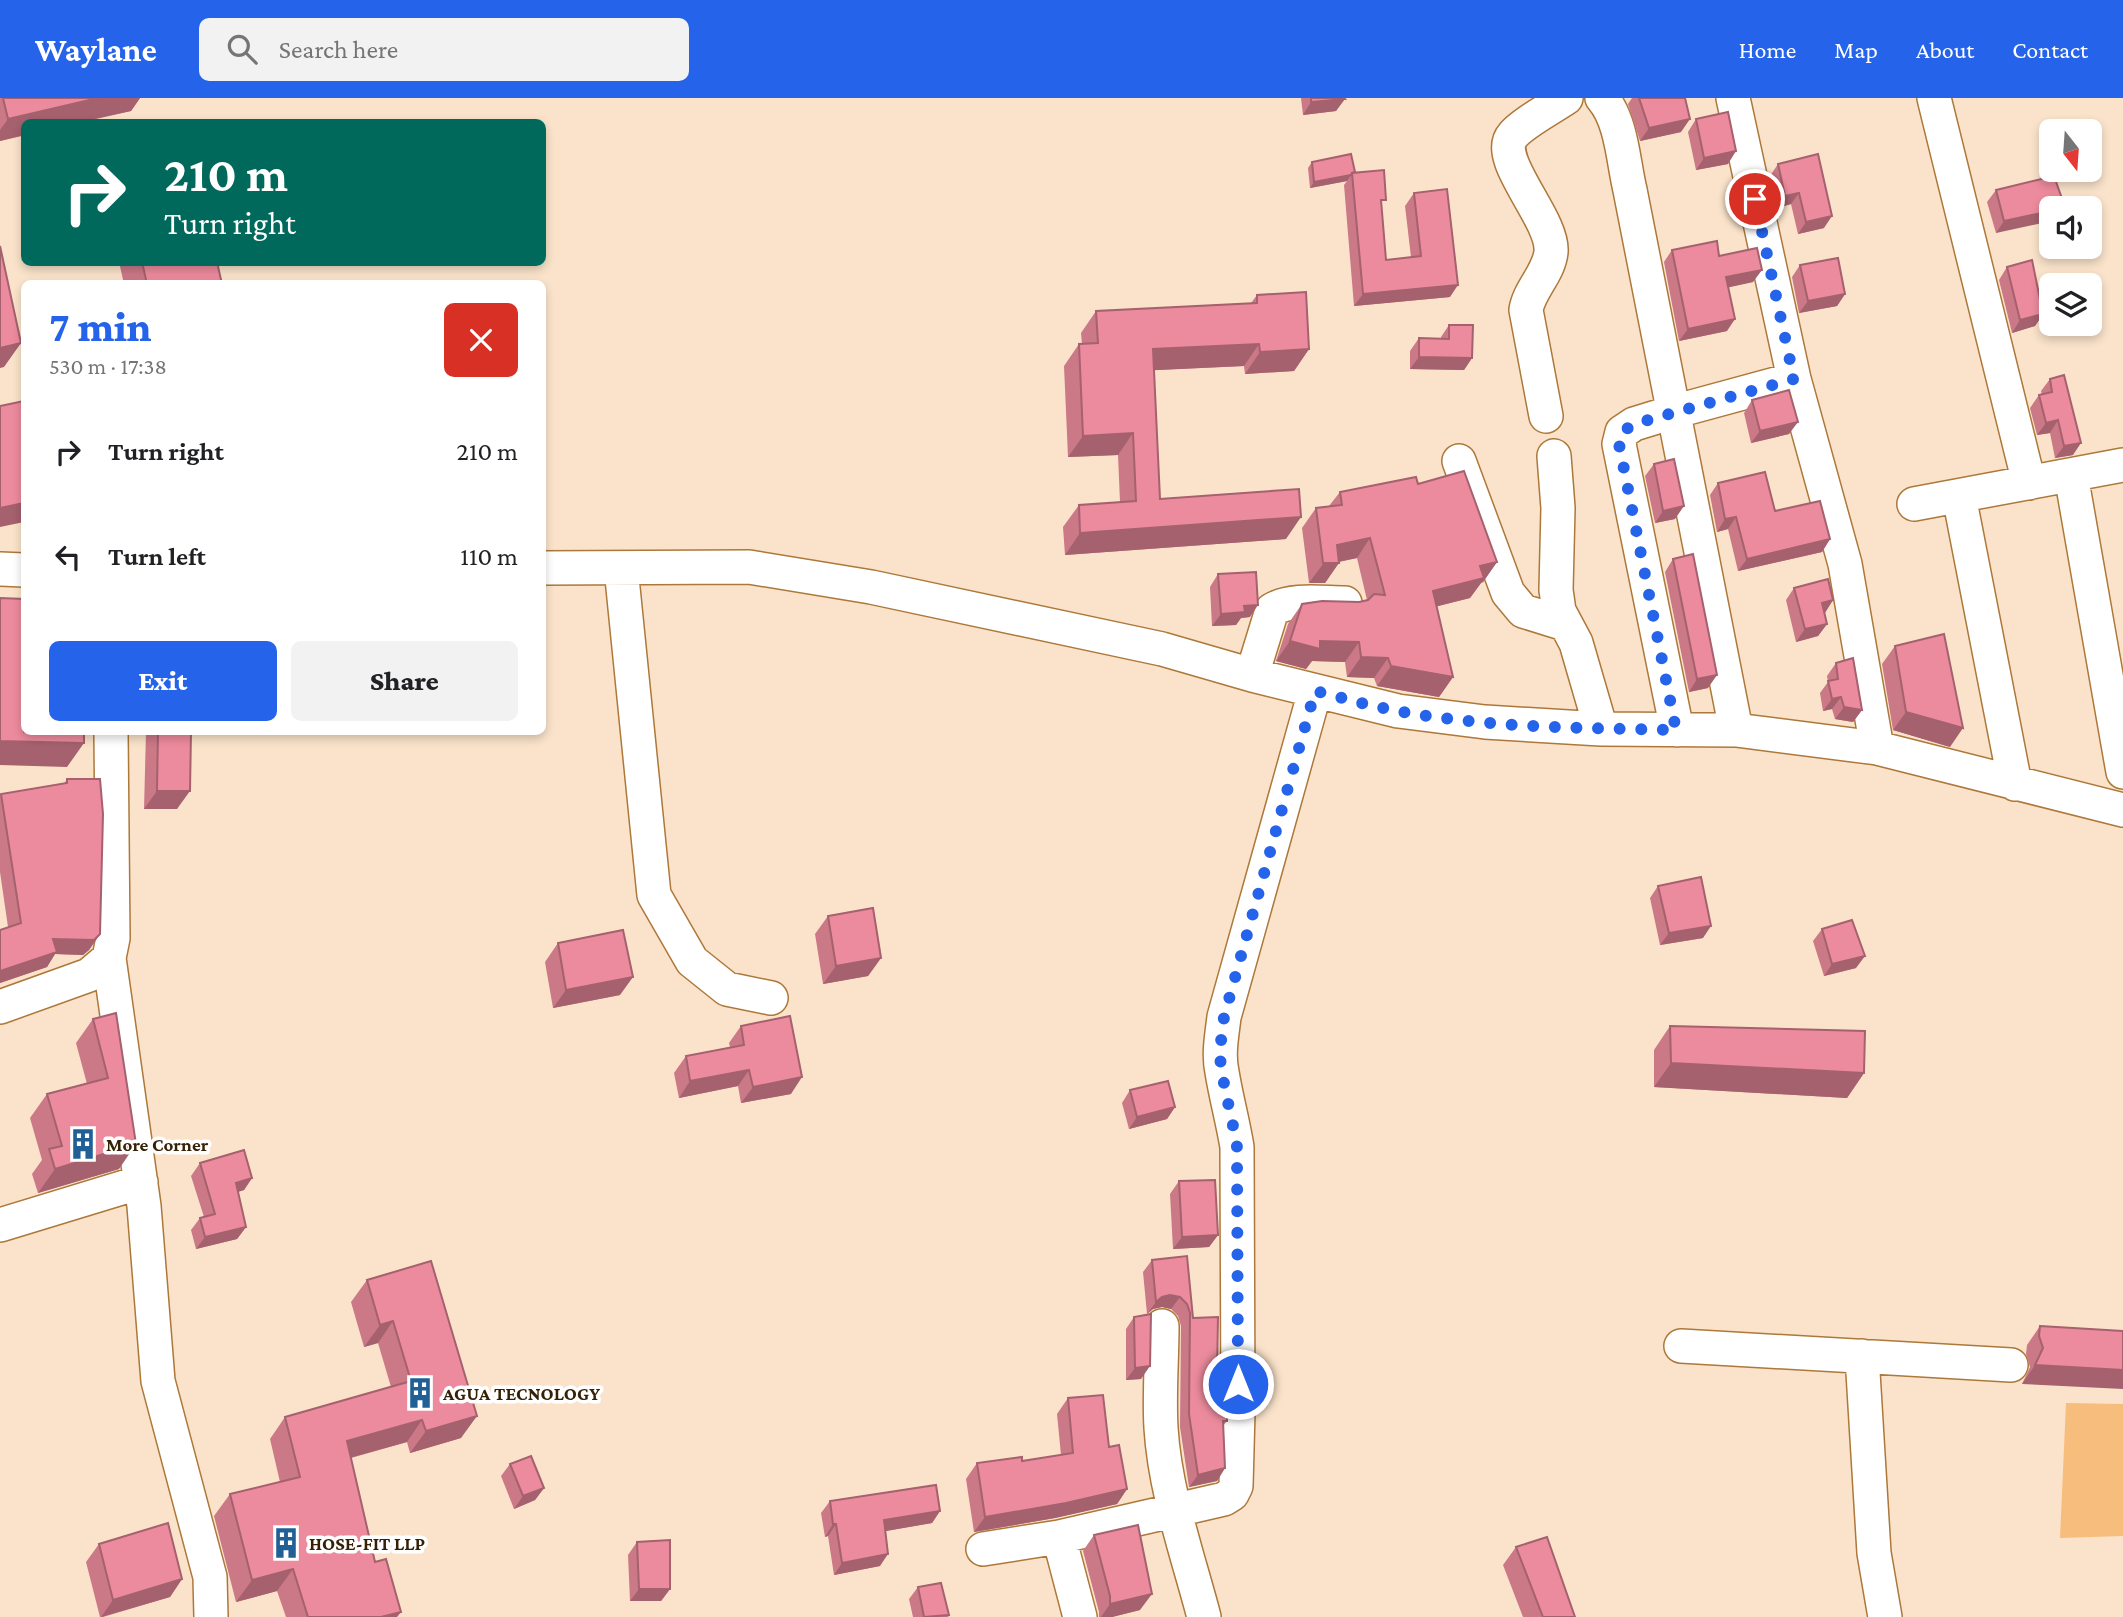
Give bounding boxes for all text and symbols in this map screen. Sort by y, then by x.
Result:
search box [199,18,689,81]
icon: search [223,30,261,68]
text: Waylane [35,31,157,68]
text: Search here [279,35,398,64]
text: Home [1739,36,1796,63]
text: Map [1834,36,1878,63]
text: About [1916,36,1974,63]
text: Contact [2012,36,2088,63]
north arrow [2039,119,2102,182]
map controls [2039,119,2102,336]
icon: right [49,147,140,238]
text: 210 m [164,147,288,202]
pin [1725,169,1785,229]
icon: arrive [1736,180,1774,218]
button: sound [2039,196,2102,259]
text: Turn right [164,205,296,241]
button: layers [2039,273,2102,336]
text: 7 min [49,303,152,350]
button: close [444,303,518,377]
text: 530 m · 17:38 [49,353,167,379]
icon: right [49,433,87,471]
text: Turn right [108,437,224,466]
text: 210 m [457,437,518,466]
icon: left [49,538,87,576]
text: Turn left [108,542,206,571]
text: 110 m [460,542,518,571]
button: Exit [49,641,277,721]
button: Share [291,641,518,721]
building icon: More Corner [66,1127,100,1161]
place label: More Corner [106,1134,209,1155]
position arrow [1201,1347,1275,1421]
building icon: AGUA TECNOLOGY [403,1376,437,1410]
place label: AGUA TECNOLOGY [442,1383,600,1404]
building icon: HOSE-FIT LLP [269,1526,303,1560]
place label: HOSE-FIT LLP [309,1533,425,1554]

